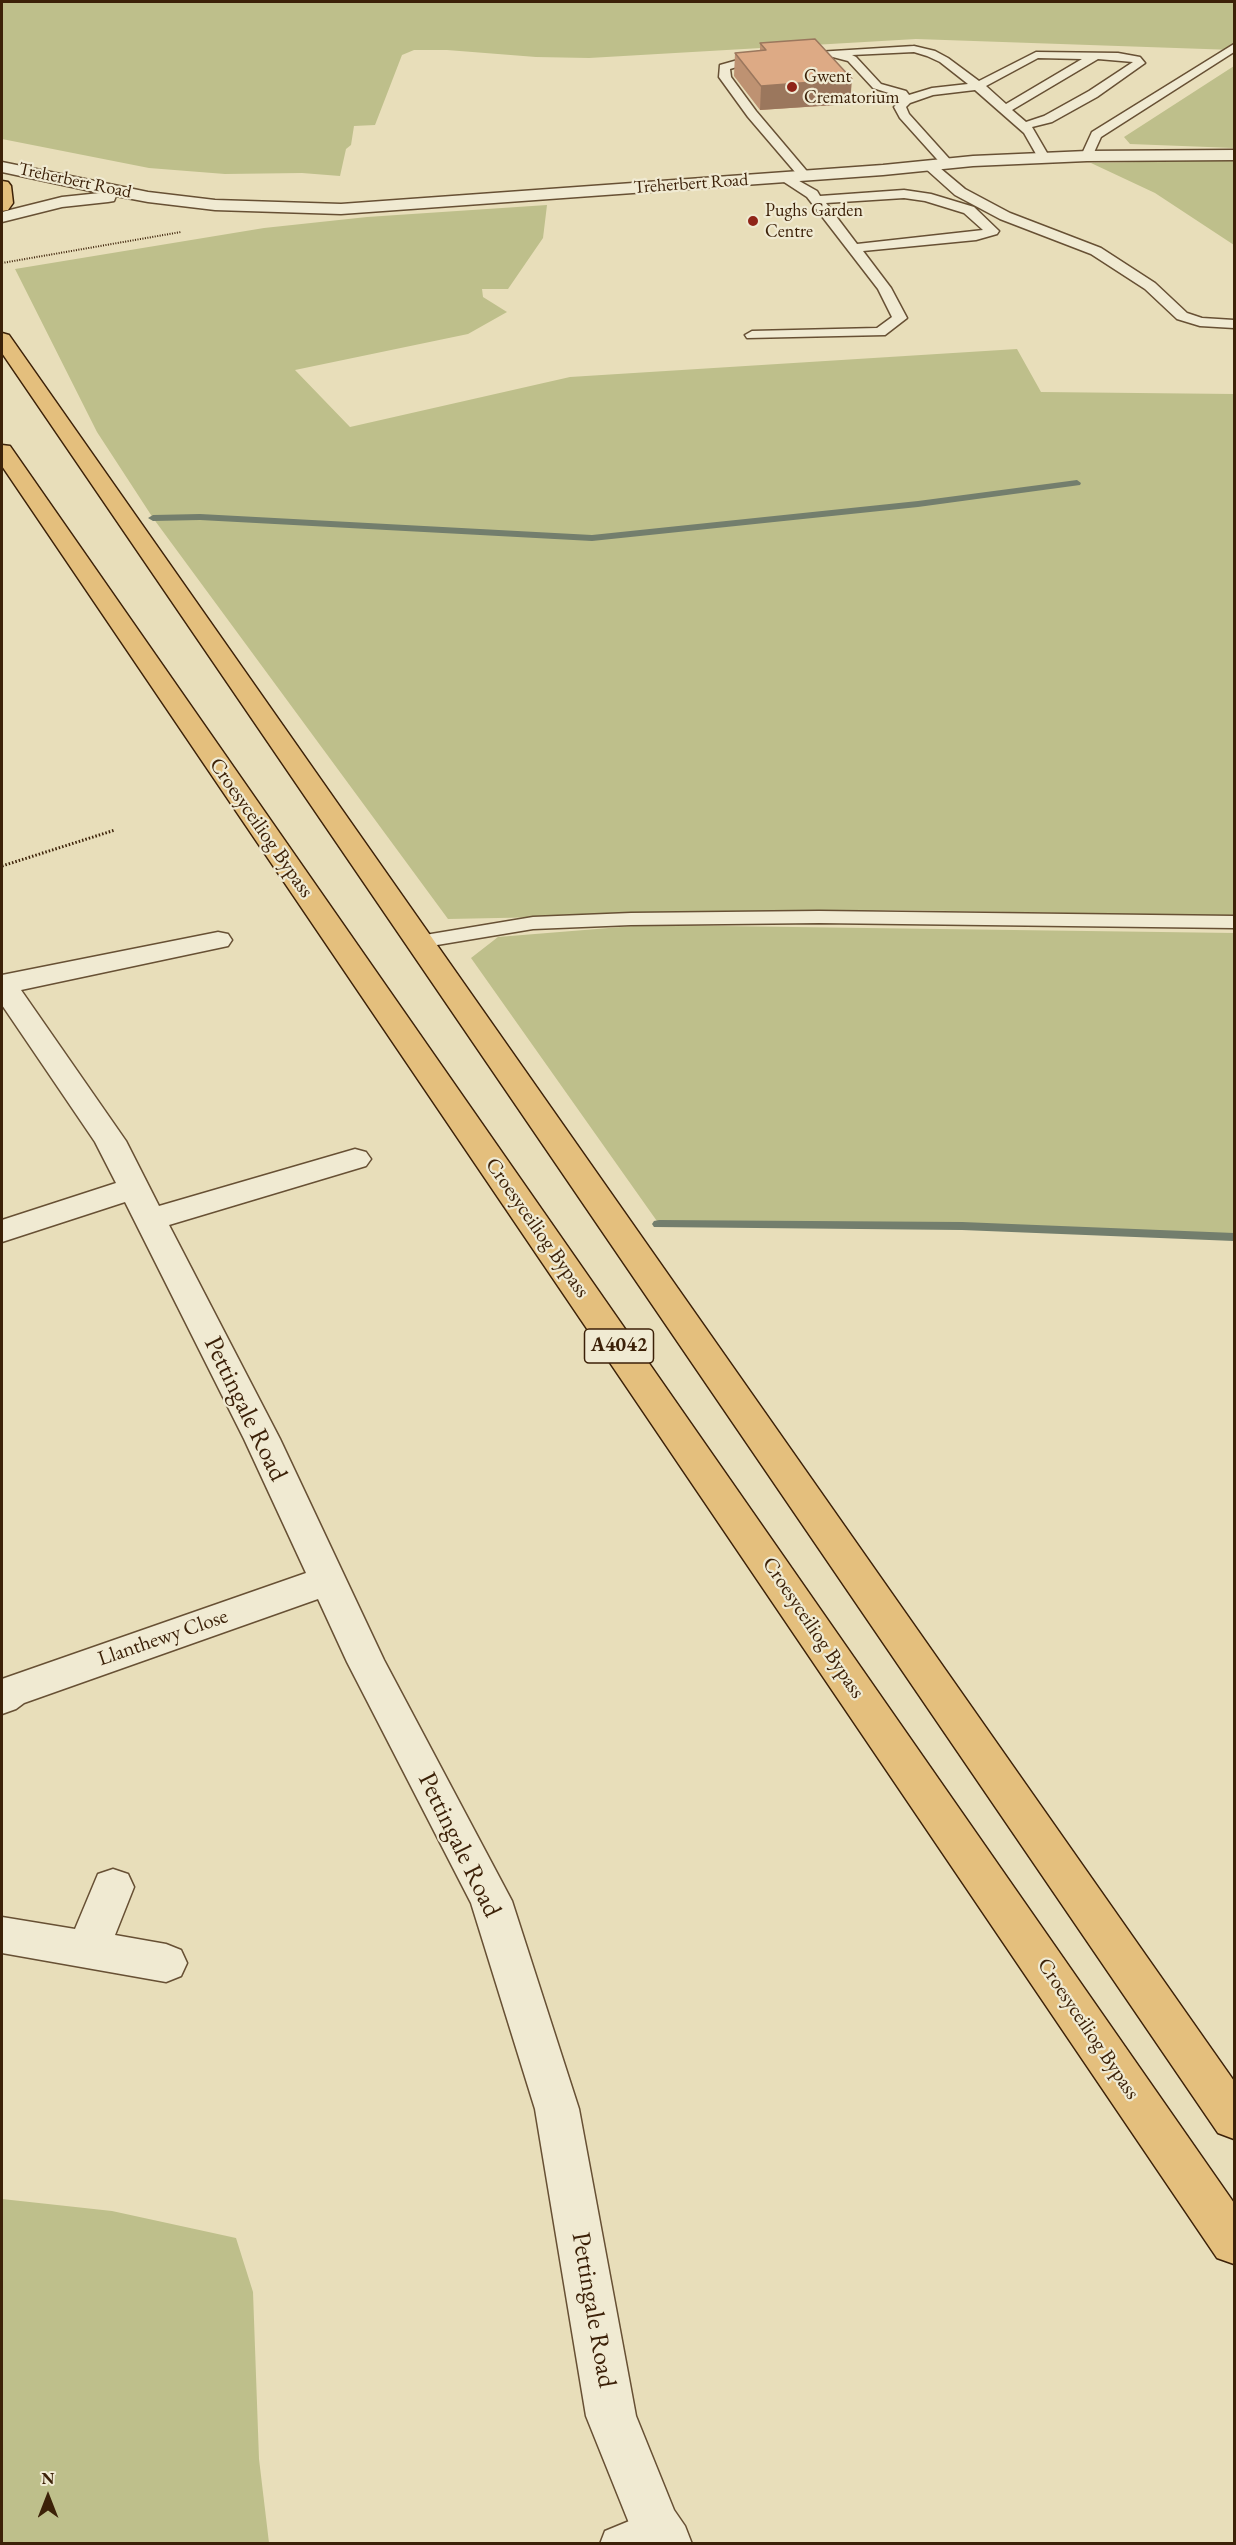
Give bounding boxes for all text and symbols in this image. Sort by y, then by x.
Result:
place label: Gwent Crematorium [804,66,899,109]
marker: Gwent Crematorium [785,80,799,94]
street label: Treherbert Road [17,158,133,204]
street label: Treherbert Road [633,169,749,199]
place label: Pughs Garden Centre [765,200,863,242]
marker: Pughs Garden Centre [746,214,760,228]
street label: Croesyceiliog Bypass [203,753,319,903]
street label: Croesyceiliog Bypass [479,1153,595,1303]
road number: A4042 [584,1329,654,1363]
street label: Pettingale Road [197,1331,293,1487]
street label: Croesyceiliog Bypass [756,1553,870,1703]
street label: Llanthewy Close [95,1604,231,1672]
street label: Pettingale Road [411,1767,507,1923]
street label: Croesyceiliog Bypass [1031,1954,1145,2104]
street label: Pettingale Road [564,2230,622,2390]
north arrow [18,2467,78,2527]
text: N [42,2468,54,2489]

